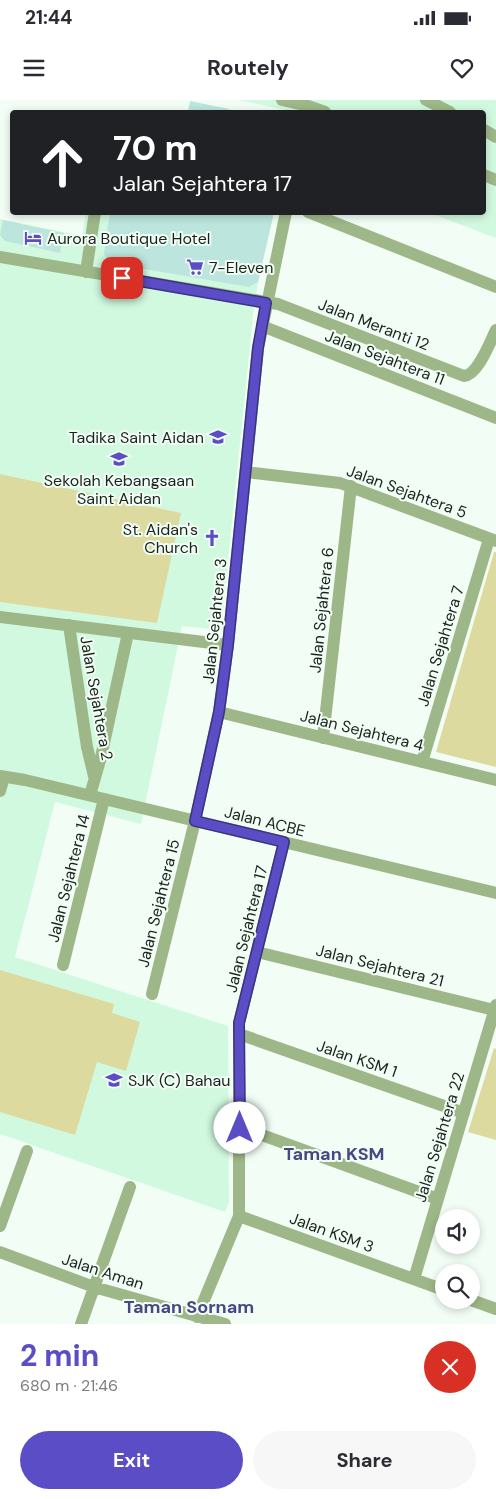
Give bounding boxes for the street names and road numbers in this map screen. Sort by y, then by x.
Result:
street label: Jalan Meranti 12 [315,294,432,355]
street label: Jalan Sejahtera 11 [322,325,448,390]
street label: Jalan Sejahtera 5 [344,460,470,523]
street label: Jalan Sejahtera 6 [304,546,339,674]
street label: Jalan Sejahtera 3 [197,557,232,685]
street label: Jalan Sejahtera 7 [412,583,469,709]
street label: Jalan Sejahtera 2 [75,634,118,762]
street label: Jalan Sejahtera 4 [298,705,426,756]
street label: Jalan ACBE [222,801,307,842]
street label: Jalan Sejahtera 14 [42,812,95,944]
street label: Jalan Sejahtera 15 [132,837,185,969]
street label: Jalan Sejahtera 17 [221,863,272,995]
street label: Jalan Sejahtera 21 [314,939,446,991]
street label: Jalan KSM 1 [314,1035,400,1082]
street label: Jalan Sejahtera 22 [410,1070,469,1205]
street label: Jalan KSM 3 [287,1208,377,1257]
street label: Jalan Aman [59,1248,147,1295]

